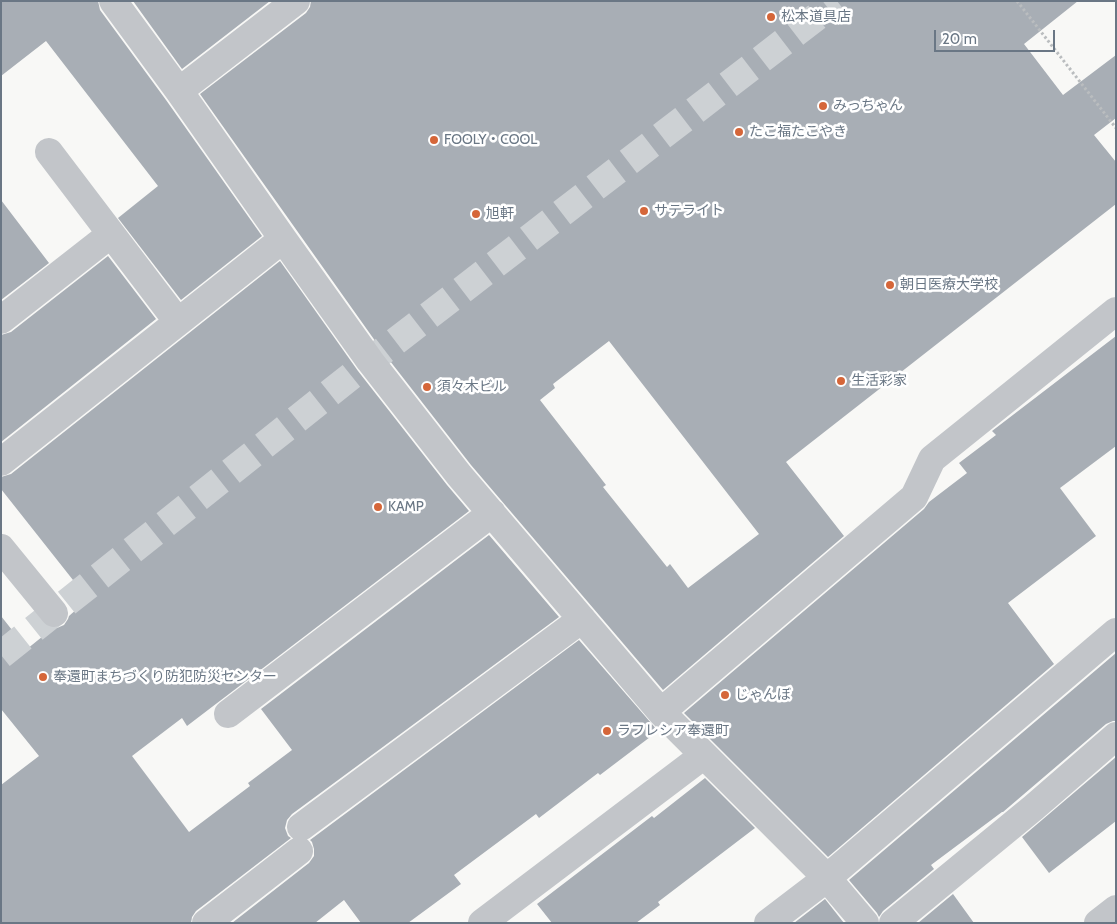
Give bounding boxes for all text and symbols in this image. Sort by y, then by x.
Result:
place label: 松本道具店 [781,9,851,25]
marker: 松本道具店 [765,11,777,23]
scale bar [937,20,1058,52]
text: 20 m [942,30,977,48]
place label: みっちゃん [833,98,903,114]
marker: みっちゃん [817,100,829,112]
place label: たこ福たこやき [749,124,847,140]
marker: たこ福たこやき [733,126,745,138]
place label: FOOLY・COOL [444,132,537,148]
marker: FOOLY・COOL [428,134,440,146]
place label: サテライト [654,203,724,219]
marker: サテライト [638,205,650,217]
place label: 旭軒 [486,206,514,222]
marker: 旭軒 [470,208,482,220]
place label: 朝日医療大学校 [900,277,998,293]
marker: 朝日医療大学校 [884,279,896,291]
place label: 生活彩家 [851,373,907,389]
marker: 生活彩家 [835,375,847,387]
place label: 須々木ビル [437,379,507,395]
marker: 須々木ビル [421,381,433,393]
place label: KAMP [388,499,424,515]
marker: KAMP [372,501,384,513]
place label: 奉還町まちづくり防犯防災センター [53,669,277,685]
marker: 奉還町まちづくり防犯防災センター [37,671,49,683]
place label: じゃんぼ [735,687,791,703]
marker: じゃんぼ [719,689,731,701]
place label: ラフレシア奉還町 [617,723,729,739]
marker: ラフレシア奉還町 [601,725,613,737]

